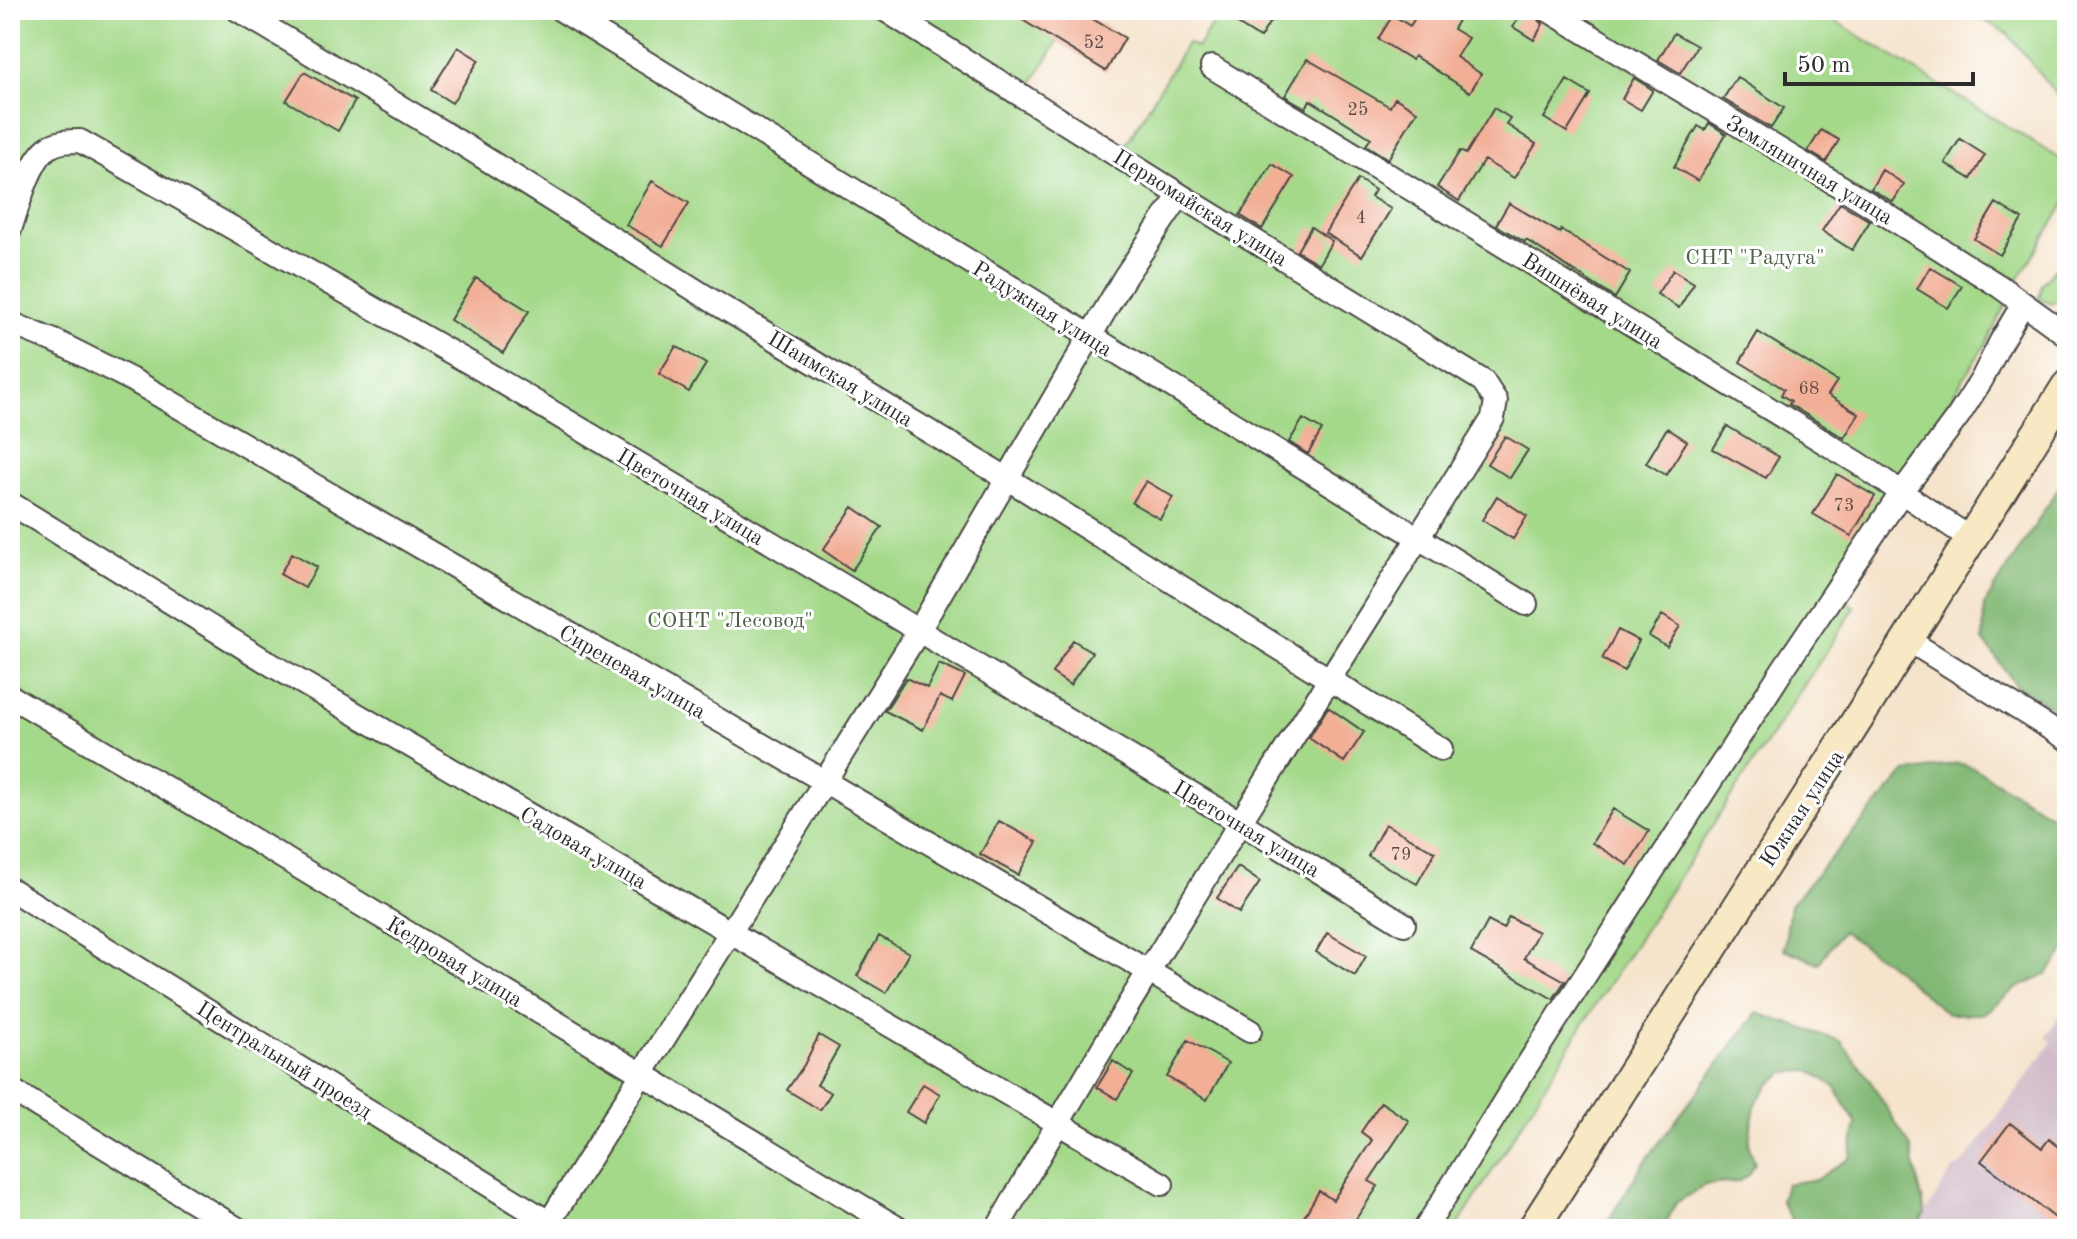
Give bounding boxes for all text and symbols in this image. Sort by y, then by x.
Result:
house number: 52 [1084,34,1104,52]
scale bar [1785,36,1973,86]
text: 50 m [1797,54,1851,78]
house number: 25 [1348,101,1368,119]
street label: Земляничная улица [1722,112,1896,229]
street label: Первомайская улица [1109,146,1291,271]
house number: 4 [1356,209,1366,227]
park label: СНТ "Радуга" [1685,247,1825,269]
street label: Вишнёвая улица [1518,250,1666,354]
street label: Радужная улица [968,258,1116,362]
street label: Шаимская улица [764,328,916,432]
house number: 68 [1799,380,1819,398]
street label: Цветочная улица [613,445,767,550]
house number: 73 [1834,497,1854,515]
park label: СОНТ "Лесовод" [647,610,813,632]
street label: Сиреневая улица [555,622,709,724]
street label: Южная улица [1757,747,1849,872]
street label: Цветочная улица [1169,777,1323,882]
street label: Садовая улица [516,804,650,894]
house number: 79 [1391,846,1411,864]
street label: Кедровая улица [382,913,526,1012]
street label: Центральный проезд [192,998,376,1124]

